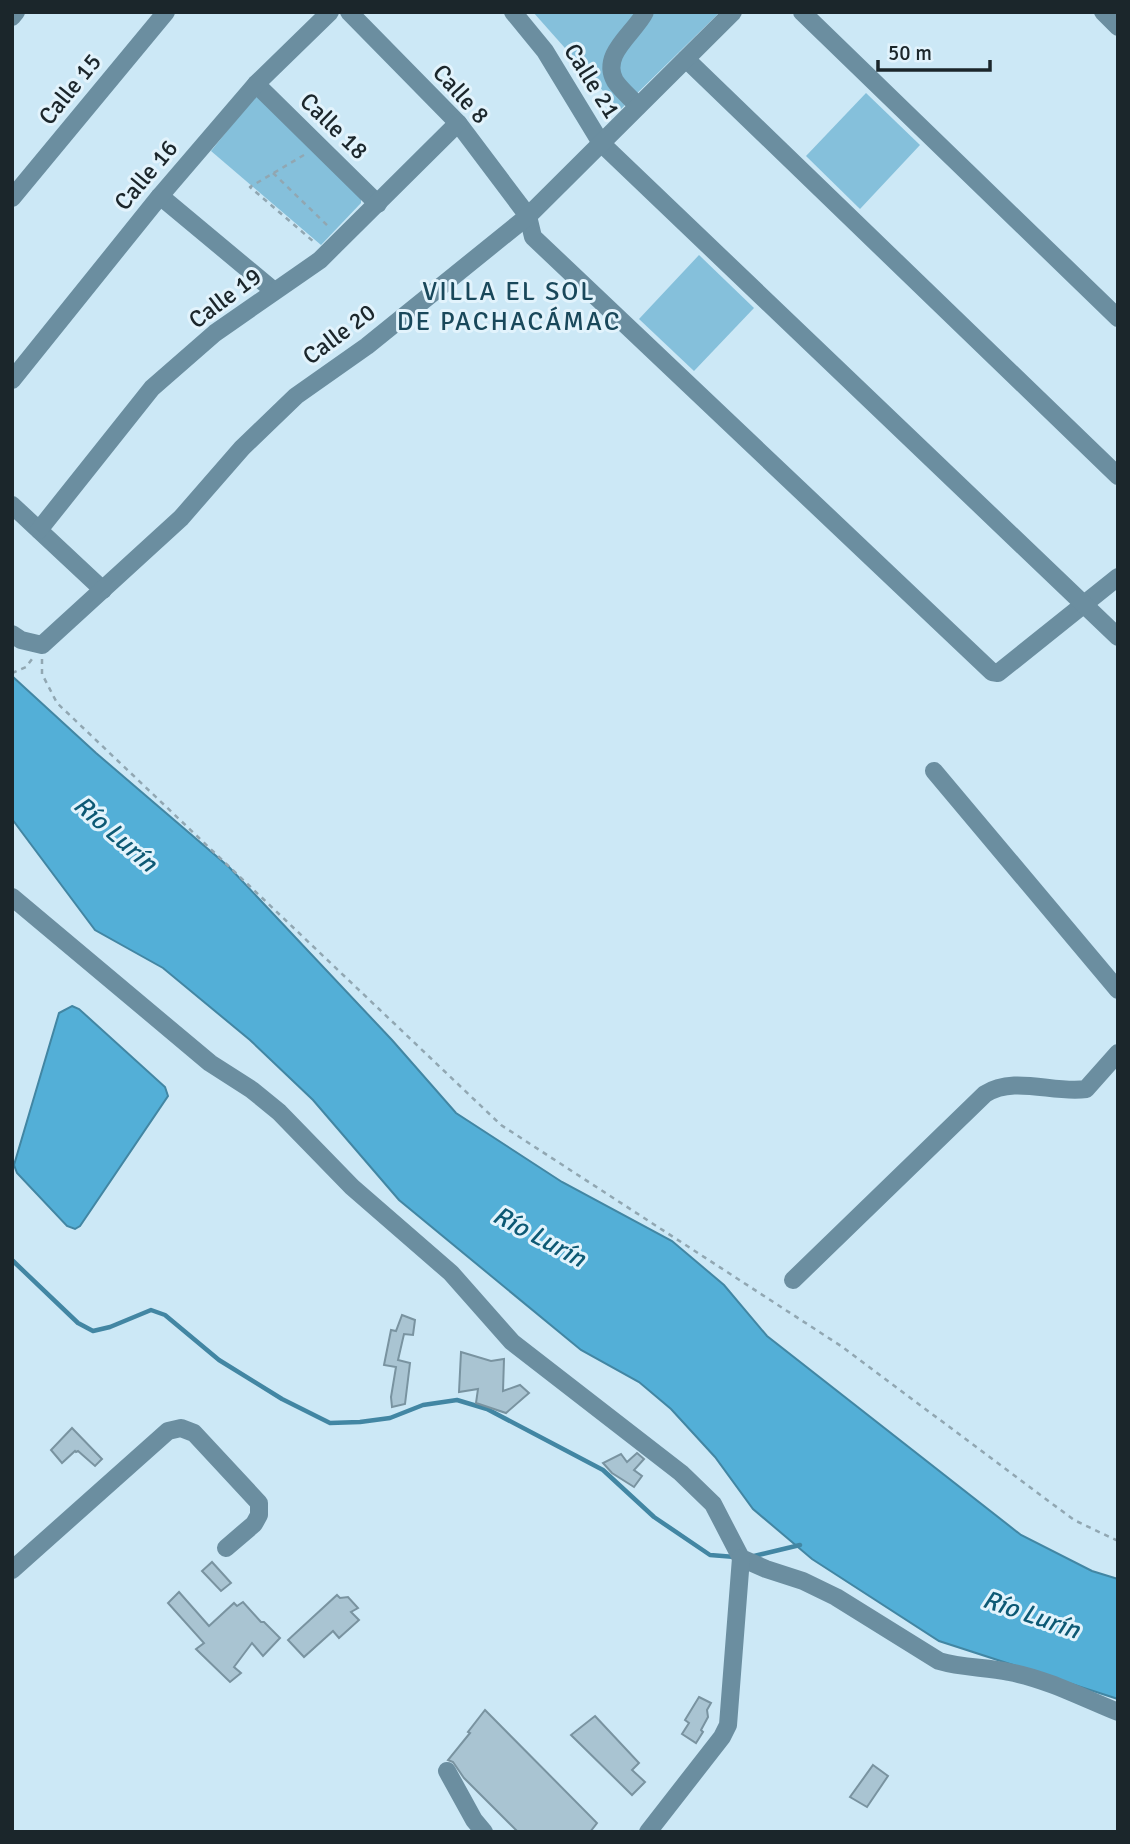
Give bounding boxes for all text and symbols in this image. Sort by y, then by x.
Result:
scale bar [878,28,990,72]
street label: Calle 21 [557,38,627,124]
text: 50 m [888,40,932,66]
street label: Calle 15 [32,47,108,131]
street label: Calle 8 [426,58,496,130]
street label: Calle 18 [294,86,374,166]
street label: Calle 16 [108,133,184,217]
street label: Calle 19 [183,261,267,335]
district label: VILLA EL SOL DE PACHACÁMAC [397,276,621,338]
street label: Calle 20 [297,297,381,371]
water label: Río Lurín [67,789,164,880]
water label: Río Lurín [487,1199,592,1275]
water label: Río Lurín [978,1584,1084,1647]

